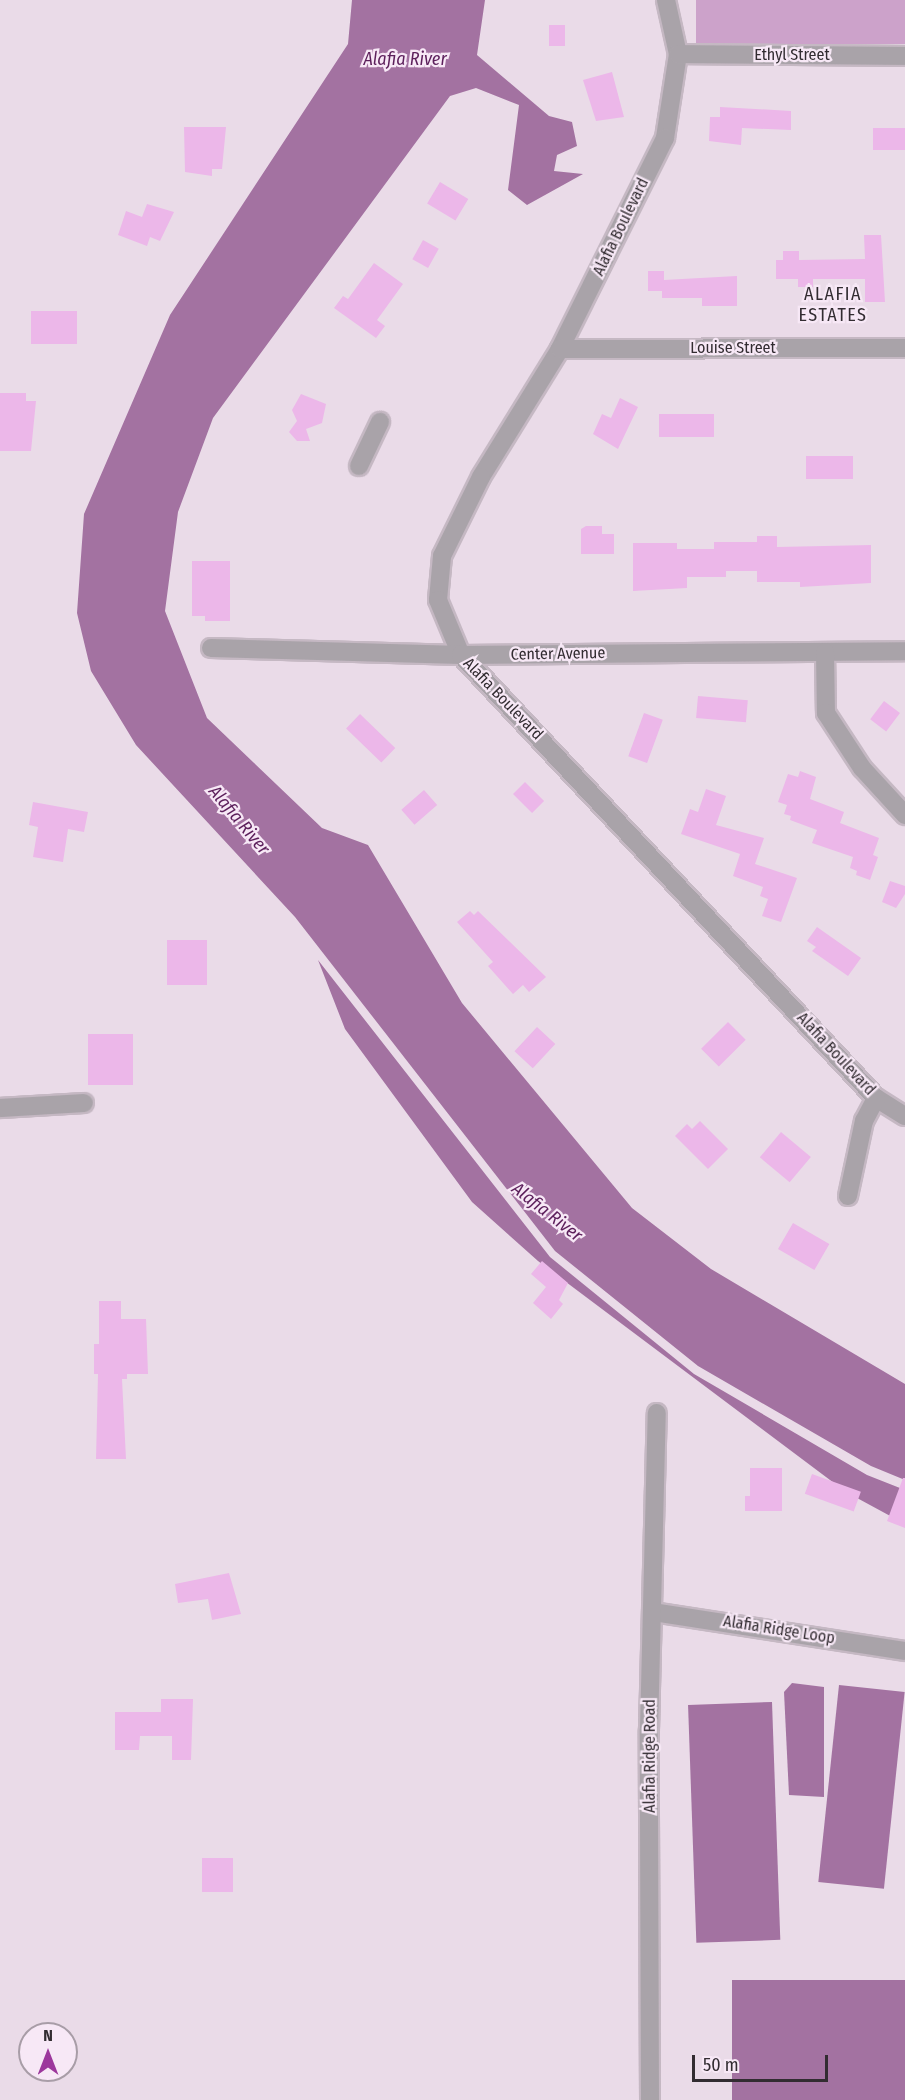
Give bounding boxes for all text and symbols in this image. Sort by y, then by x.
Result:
street label: Ethyl Street [754,45,830,65]
water label: Alafia River [363,48,447,70]
street label: Alafia Boulevard [589,175,653,279]
district label: ALAFIA ESTATES [799,284,867,326]
street label: Louise Street [690,338,776,358]
street label: Center Avenue [511,644,605,664]
street label: Alafia Boulevard [459,654,547,744]
water label: Alafia River [204,781,274,859]
street label: Alafia Boulevard [793,1009,879,1099]
water label: Alafia River [508,1178,586,1246]
street label: Alafia Ridge Loop [722,1612,836,1648]
street label: Alafia Ridge Road [640,1699,660,1813]
north arrow [18,2022,78,2082]
text: N [43,2026,53,2045]
scale bar [695,2043,832,2081]
text: 50 m [703,2054,739,2076]

